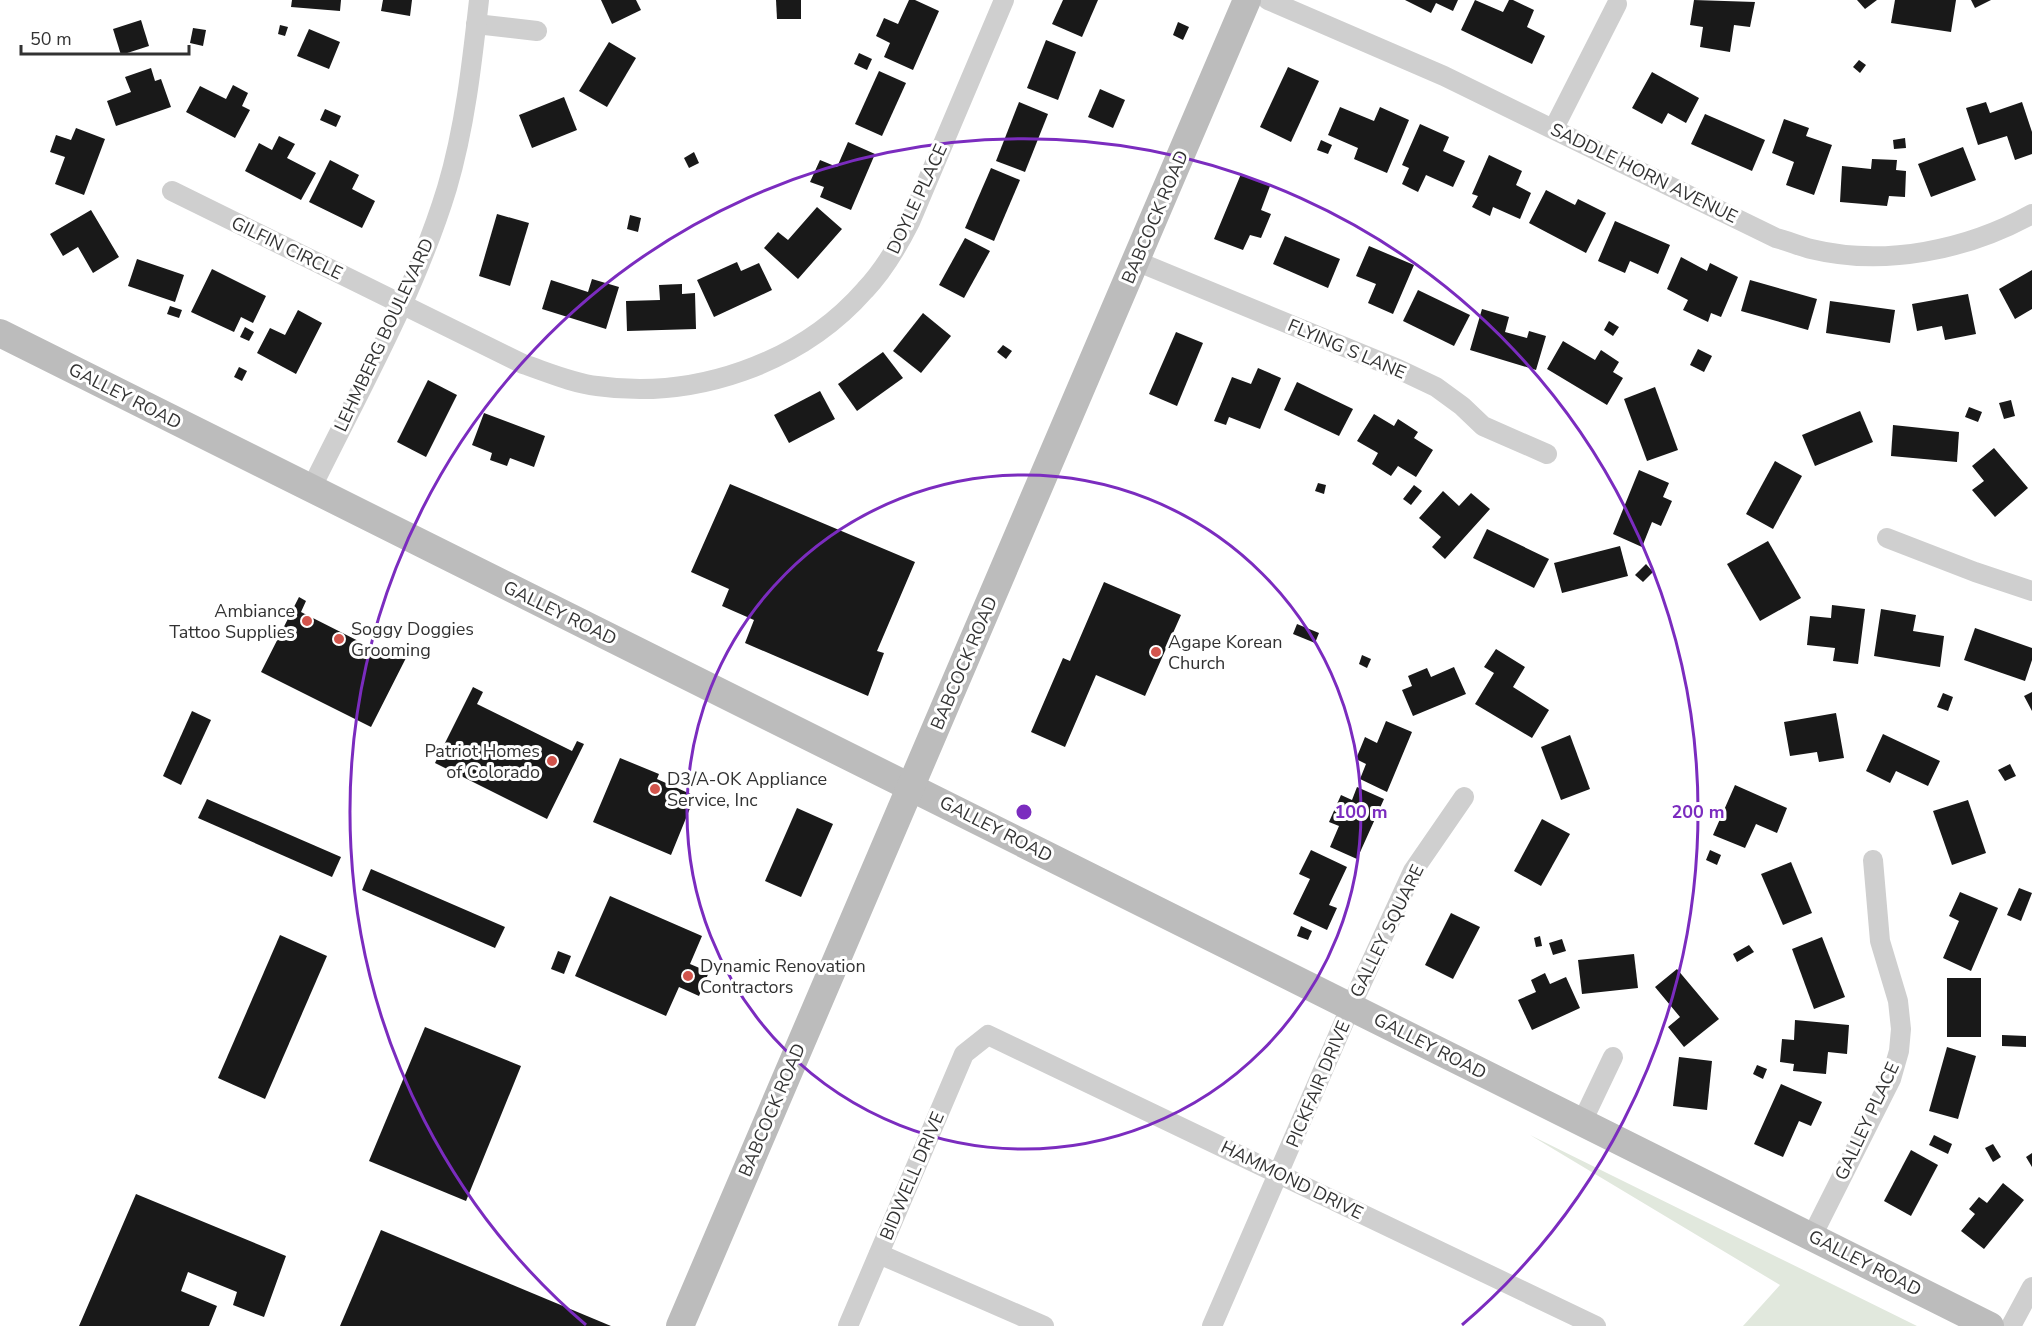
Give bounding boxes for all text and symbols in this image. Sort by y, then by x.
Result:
scale bar [21,18,189,56]
text: 50 m [30,27,72,51]
street label: SADDLE HORN AVENUE [1547,117,1741,229]
street label: DOYLE PLACE [881,140,953,258]
street label: BABCOCK ROAD [1116,147,1194,287]
street label: GILFIN CIRCLE [227,211,347,285]
street label: LEHMBERG BOULEVARD [329,234,439,436]
street label: FLYING S LANE [1284,313,1410,385]
street label: GALLEY ROAD [65,357,185,435]
street label: GALLEY ROAD [499,575,621,651]
street label: BABCOCK ROAD [925,593,1003,733]
place label: Ambiance Tattoo Supplies [169,599,295,644]
marker: Ambiance Tattoo Supplies [300,614,314,628]
place label: Soggy Doggies Grooming [351,617,474,662]
place label: Agape Korean Church [1168,630,1283,675]
marker: Soggy Doggies Grooming [332,632,346,646]
marker: Agape Korean Church [1149,645,1163,659]
place label: Patriot Homes of Colorado [424,739,540,784]
marker: Patriot Homes of Colorado [545,754,559,768]
place label: D3/A-OK Appliance Service, Inc [667,767,827,812]
marker: D3/A-OK Appliance Service, Inc [648,782,662,796]
street label: GALLEY ROAD [936,790,1056,868]
text: 100 m [1334,800,1388,824]
text: 200 m [1671,800,1725,824]
centre of rings [1014,802,1034,822]
street label: GALLEY SQUARE [1344,861,1430,1001]
place label: Dynamic Renovation Contractors [700,954,866,999]
marker: Dynamic Renovation Contractors [681,969,695,983]
street label: GALLEY ROAD [1370,1007,1490,1085]
street label: PICKFAIR DRIVE [1280,1017,1356,1151]
street label: BABCOCK ROAD [733,1040,811,1180]
street label: GALLEY PLACE [1829,1058,1905,1184]
street label: BIDWELL DRIVE [874,1108,950,1244]
street label: HAMMOND DRIVE [1217,1135,1367,1225]
street label: GALLEY ROAD [1805,1224,1925,1302]

